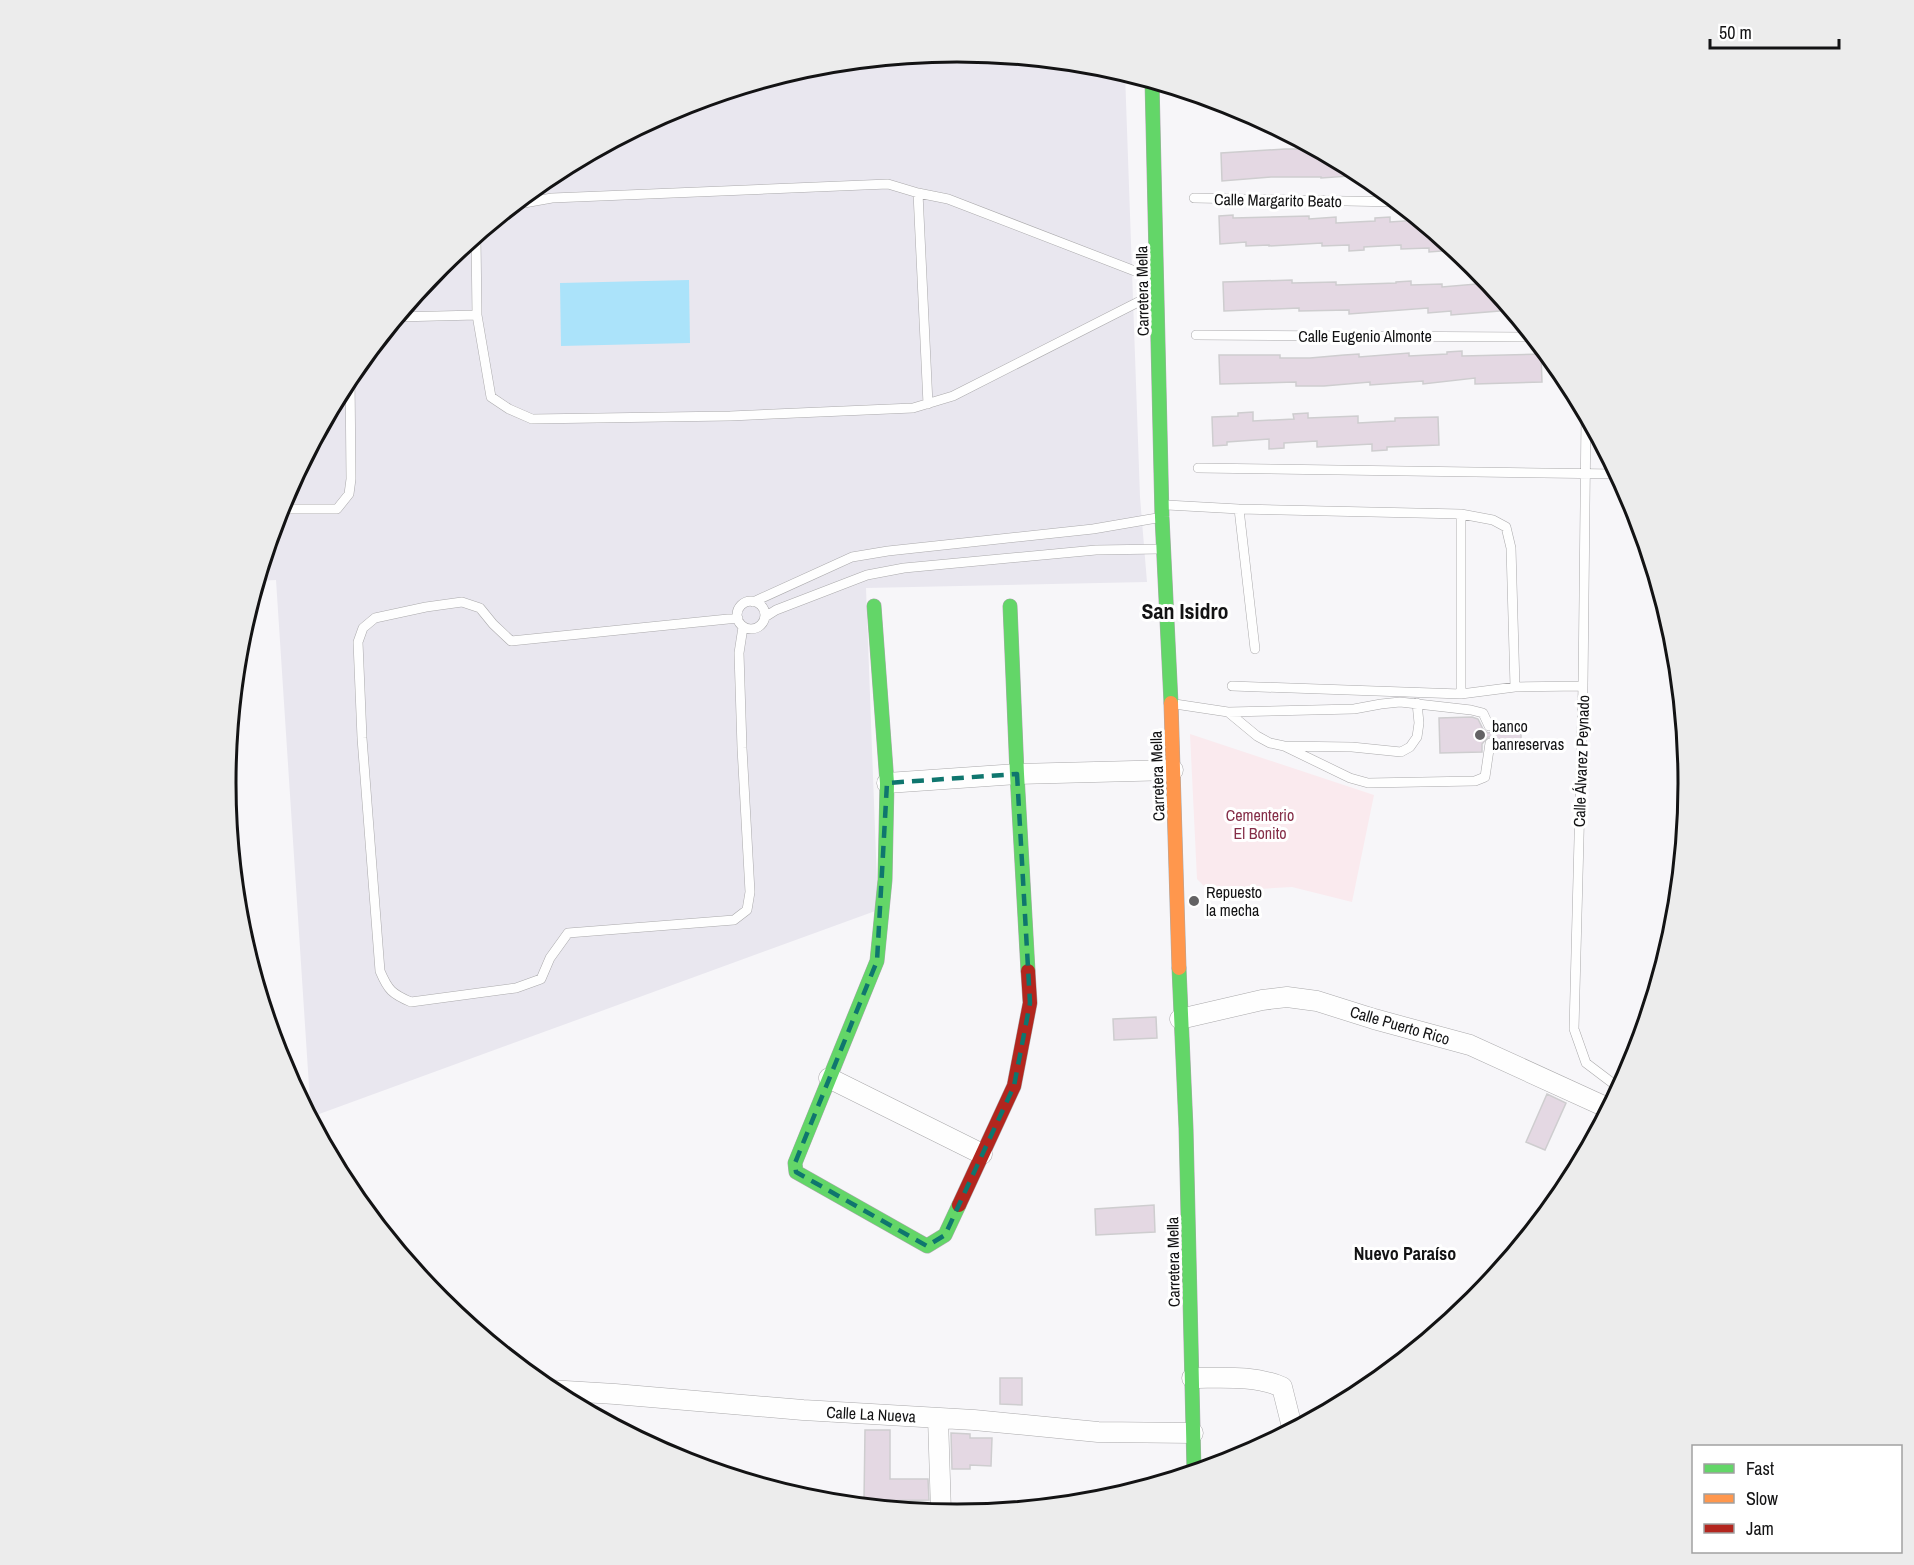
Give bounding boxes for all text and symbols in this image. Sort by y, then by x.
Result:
scale bar [1710,12,1839,50]
text: 50 m [1719,20,1752,45]
street label: Calle Margarito Beato [1214,188,1342,212]
street label: Carretera Mella [1130,245,1154,336]
street label: Calle Eugenio Almonte [1298,325,1432,347]
district label: San Isidro [1141,596,1229,626]
street label: Calle Álvarez Peynado [1568,695,1594,827]
place label: banco banreservas [1492,715,1564,755]
marker: banco banreservas [1473,728,1487,742]
street label: Carretera Mella [1144,730,1170,822]
park label: Cementerio El Bonito [1226,804,1294,844]
place label: Repuesto la mecha [1206,881,1262,921]
marker: Repuesto la mecha [1187,894,1201,908]
street label: Calle Puerto Rico [1348,1000,1452,1050]
street label: Carretera Mella [1161,1216,1185,1307]
district label: Nuevo Paraíso [1354,1241,1456,1266]
street label: Calle La Nueva [826,1401,917,1427]
legend [1692,1445,1902,1553]
text: Fast [1746,1456,1774,1481]
text: Slow [1746,1486,1778,1511]
text: Jam [1746,1516,1774,1541]

